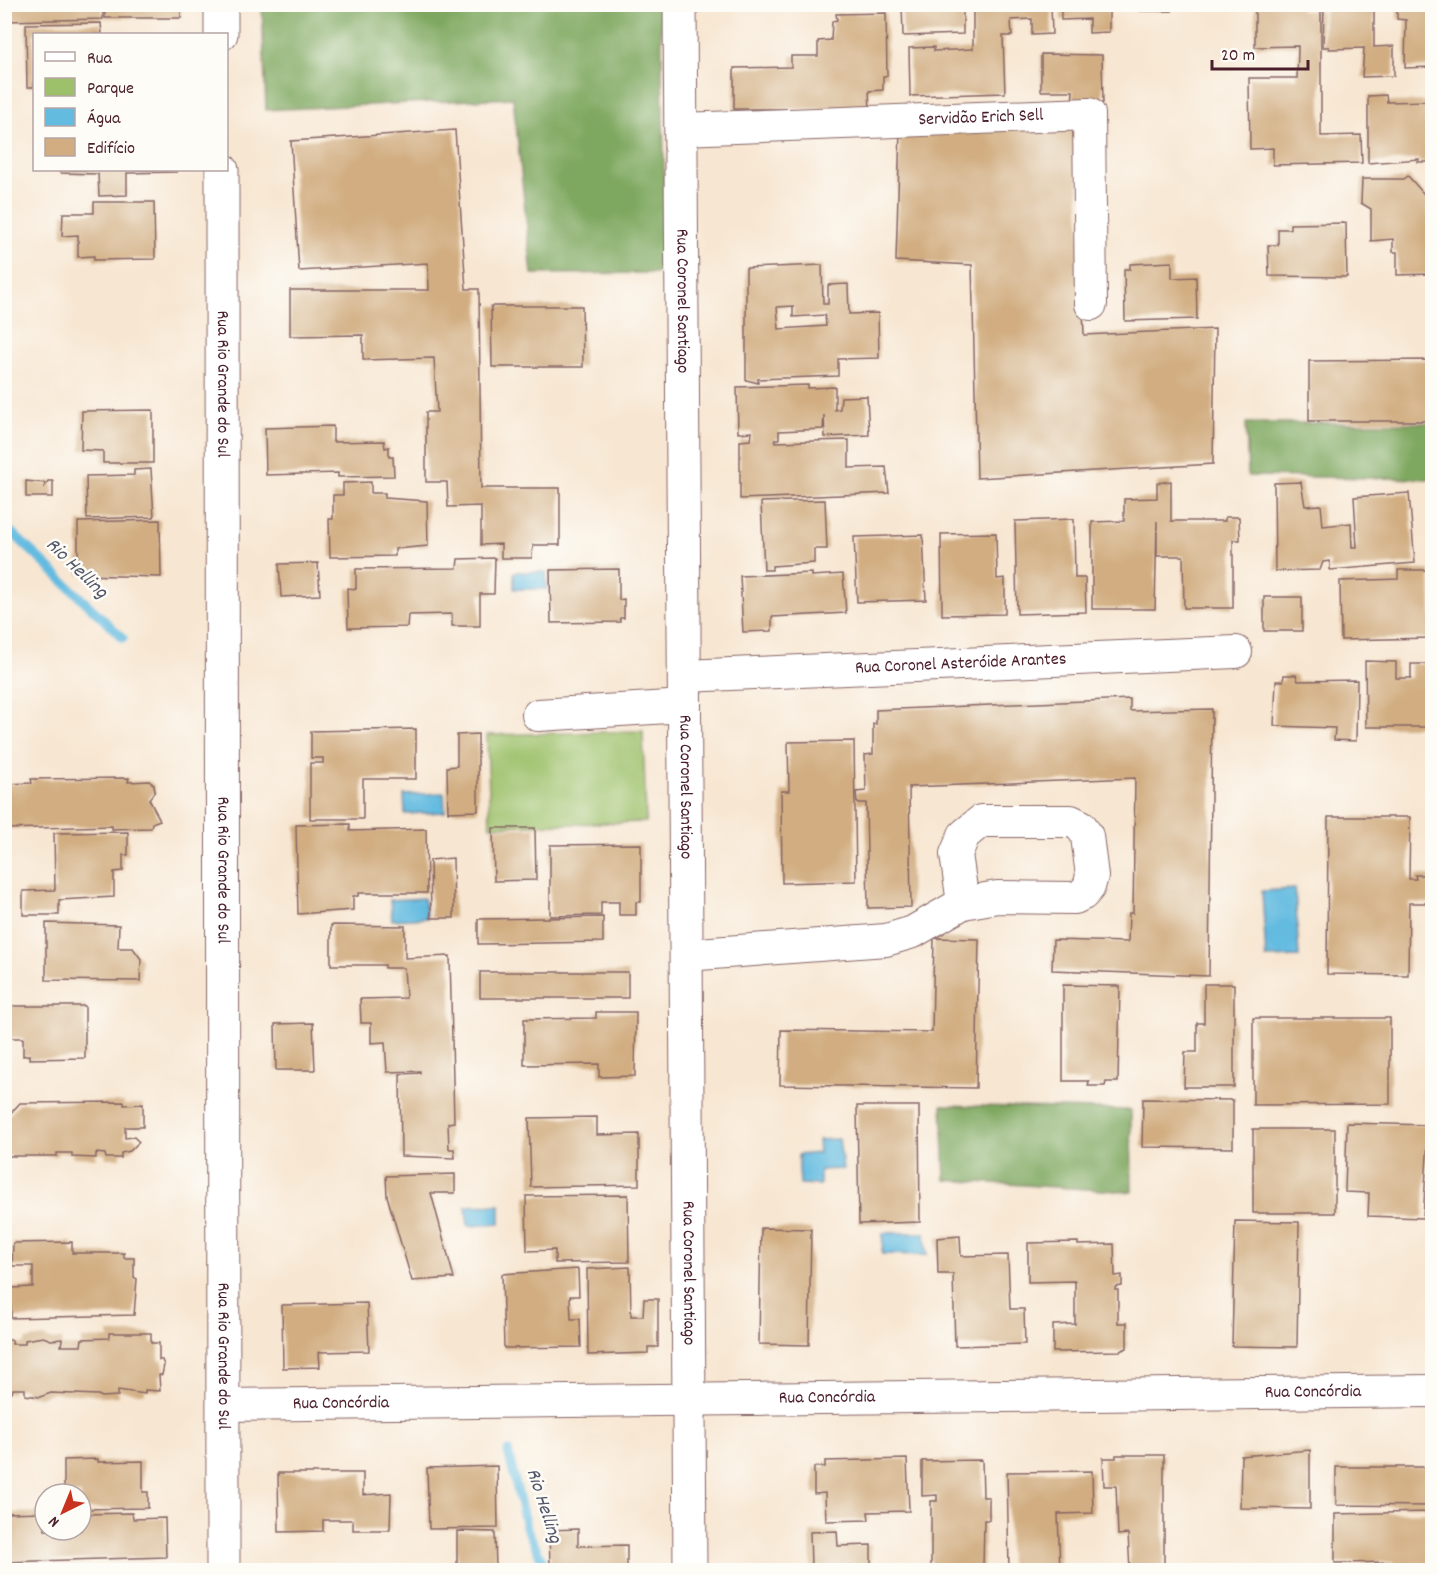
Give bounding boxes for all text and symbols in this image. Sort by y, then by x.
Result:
legend [33,33,228,171]
scale bar [1212,33,1308,71]
text: 20 m [1221,44,1255,69]
text: Rua [87,47,113,72]
text: Parque [87,77,134,102]
street label: Servidão Erich Sell [918,103,1045,133]
text: Água [87,107,121,132]
text: Edifício [87,137,135,162]
street label: Rua Coronel Santiago [669,229,695,373]
street label: Rua Rio Grande do Sul [210,310,235,458]
water label: Rio Helling [39,532,114,607]
street label: Rua Coronel Asteróide Arantes [855,647,1067,681]
street label: Rua Coronel Santiago [672,715,698,859]
street label: Rua Rio Grande do Sul [210,796,235,944]
street label: Rua Coronel Santiago [675,1201,701,1345]
street label: Rua Rio Grande do Sul [210,1282,235,1430]
street label: Rua Concórdia [1265,1379,1362,1405]
street label: Rua Concórdia [779,1385,876,1411]
street label: Rua Concórdia [293,1391,390,1417]
water label: Rio Helling [518,1465,569,1548]
north arrow [33,1482,93,1542]
text: N [44,1510,65,1532]

